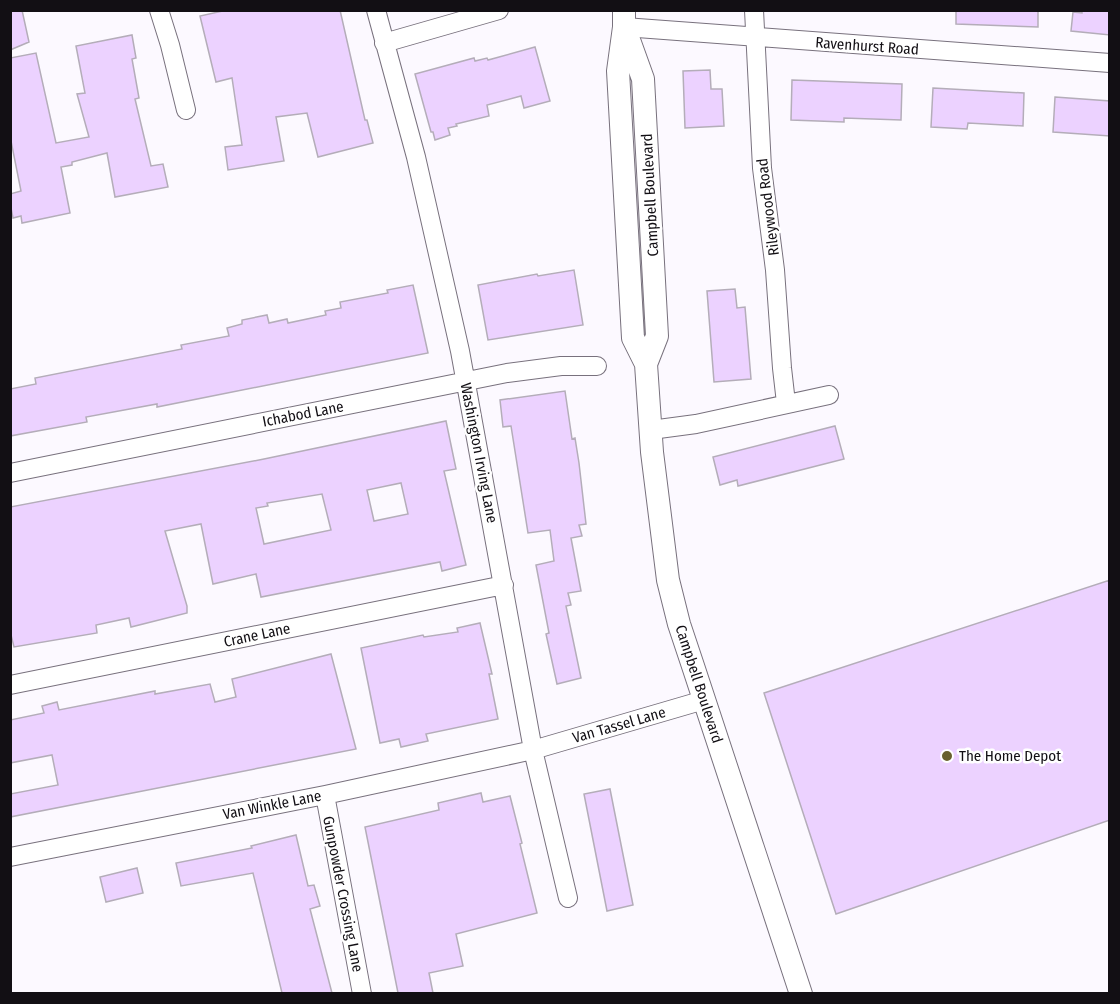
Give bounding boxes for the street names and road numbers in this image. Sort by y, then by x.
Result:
street label: Ravenhurst Road [815,33,919,59]
street label: Campbell Boulevard [638,133,662,257]
street label: Rileywood Road [753,157,783,257]
street label: Washington Irving Lane [457,381,501,525]
street label: Ichabod Lane [261,397,345,431]
street label: Crane Lane [222,619,292,651]
street label: Campbell Boulevard [671,623,727,745]
street label: Van Tassel Lane [570,703,668,747]
street label: Van Winkle Lane [221,787,323,823]
street label: Gunpowder Crossing Lane [319,814,367,974]

